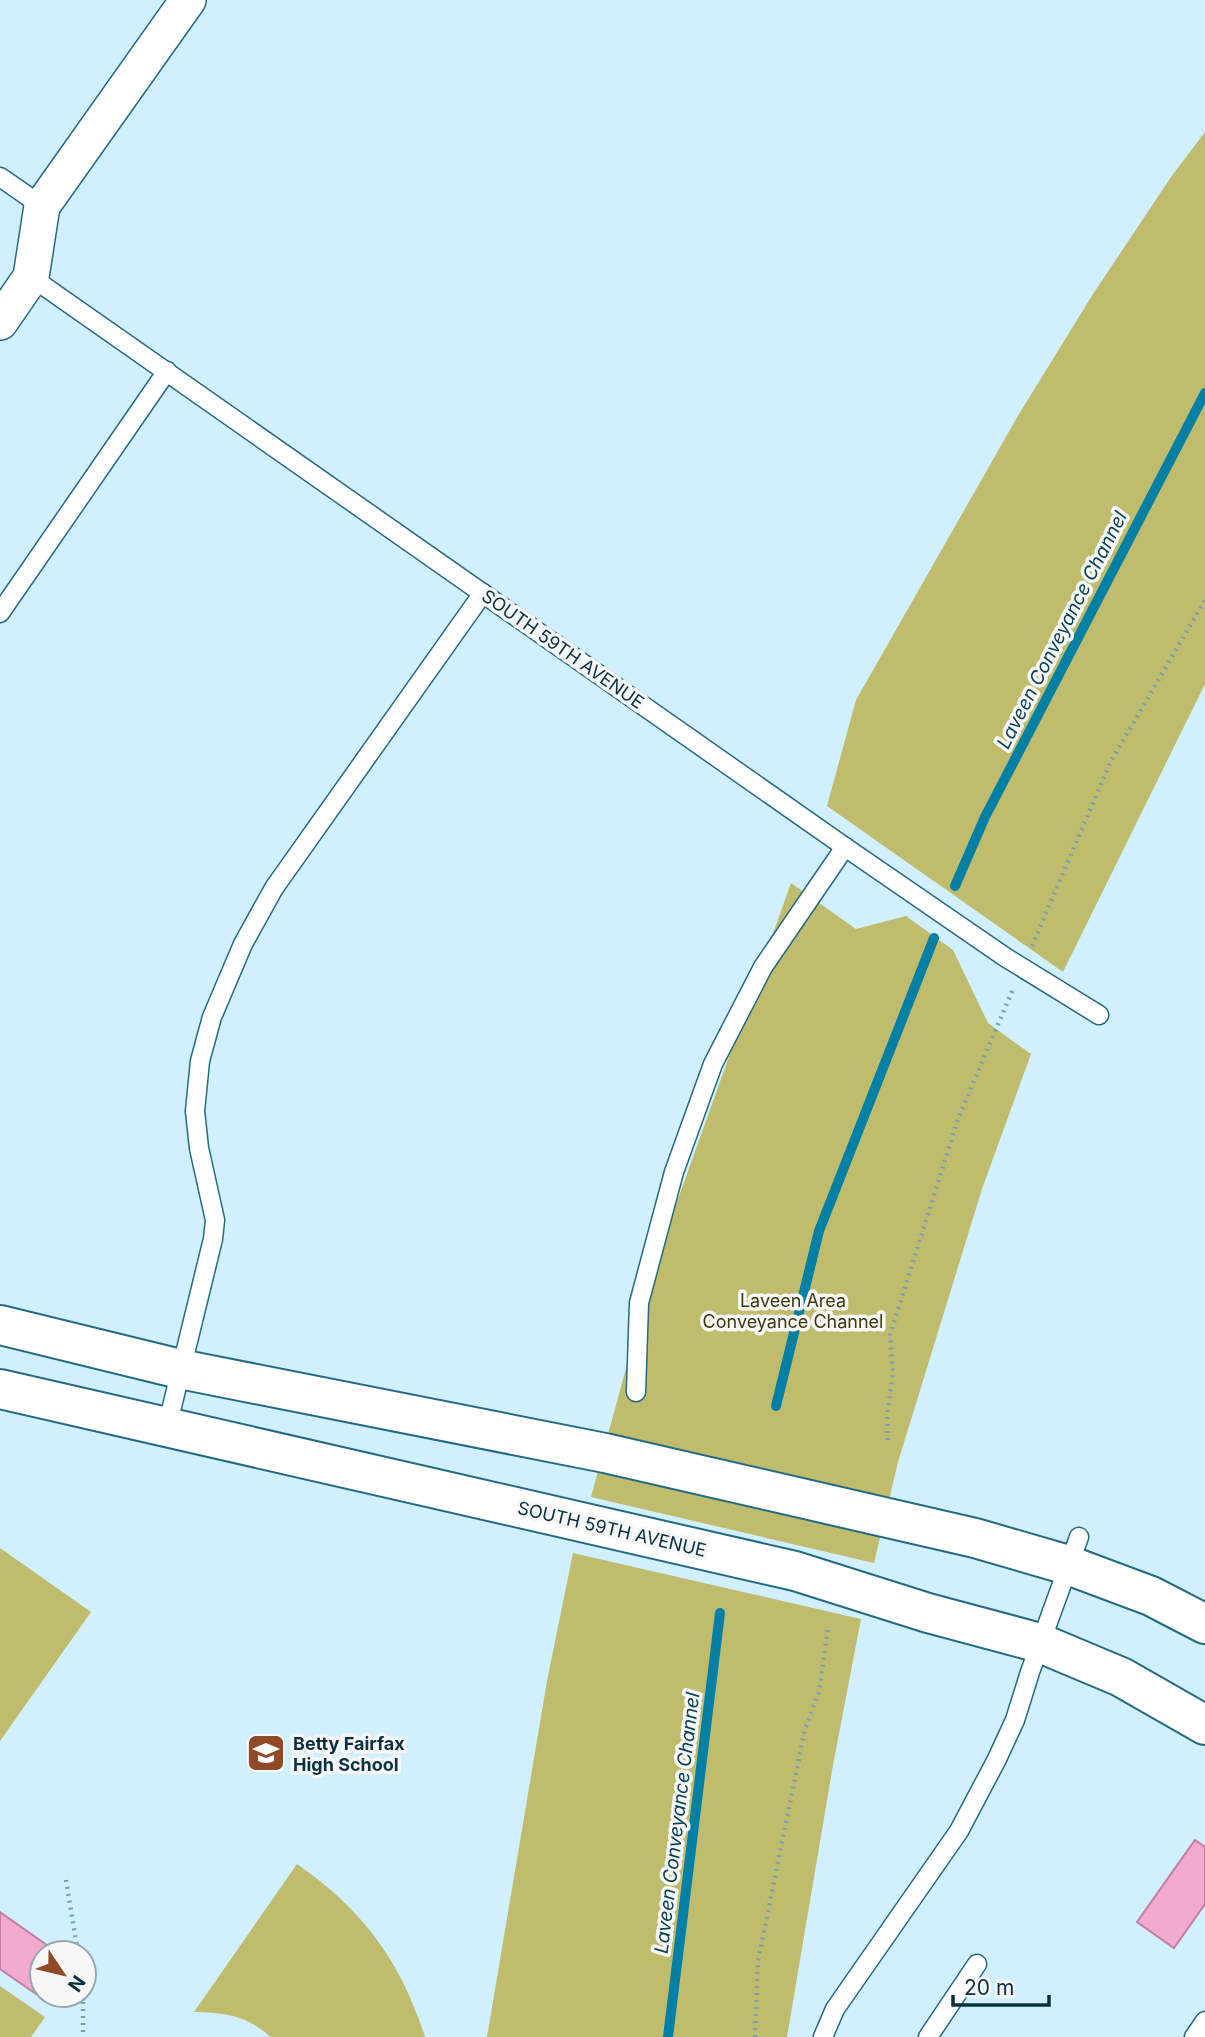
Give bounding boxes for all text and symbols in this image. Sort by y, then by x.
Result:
water label: Laveen Conveyance Channel [992,507,1132,752]
street label: SOUTH 59TH AVENUE [478,585,648,713]
park label: Laveen Area Conveyance Channel [703,1290,883,1332]
street label: SOUTH 59TH AVENUE [516,1497,708,1561]
water label: Laveen Conveyance Channel [650,1691,704,1955]
school or university icon: Betty Fairfax High School [245,1732,287,1774]
place label: Betty Fairfax High School [293,1733,405,1775]
north arrow [28,1939,98,2009]
scale bar [953,1964,1049,2008]
text: N [63,1971,90,1996]
text: 20 m [964,1975,1014,2000]

